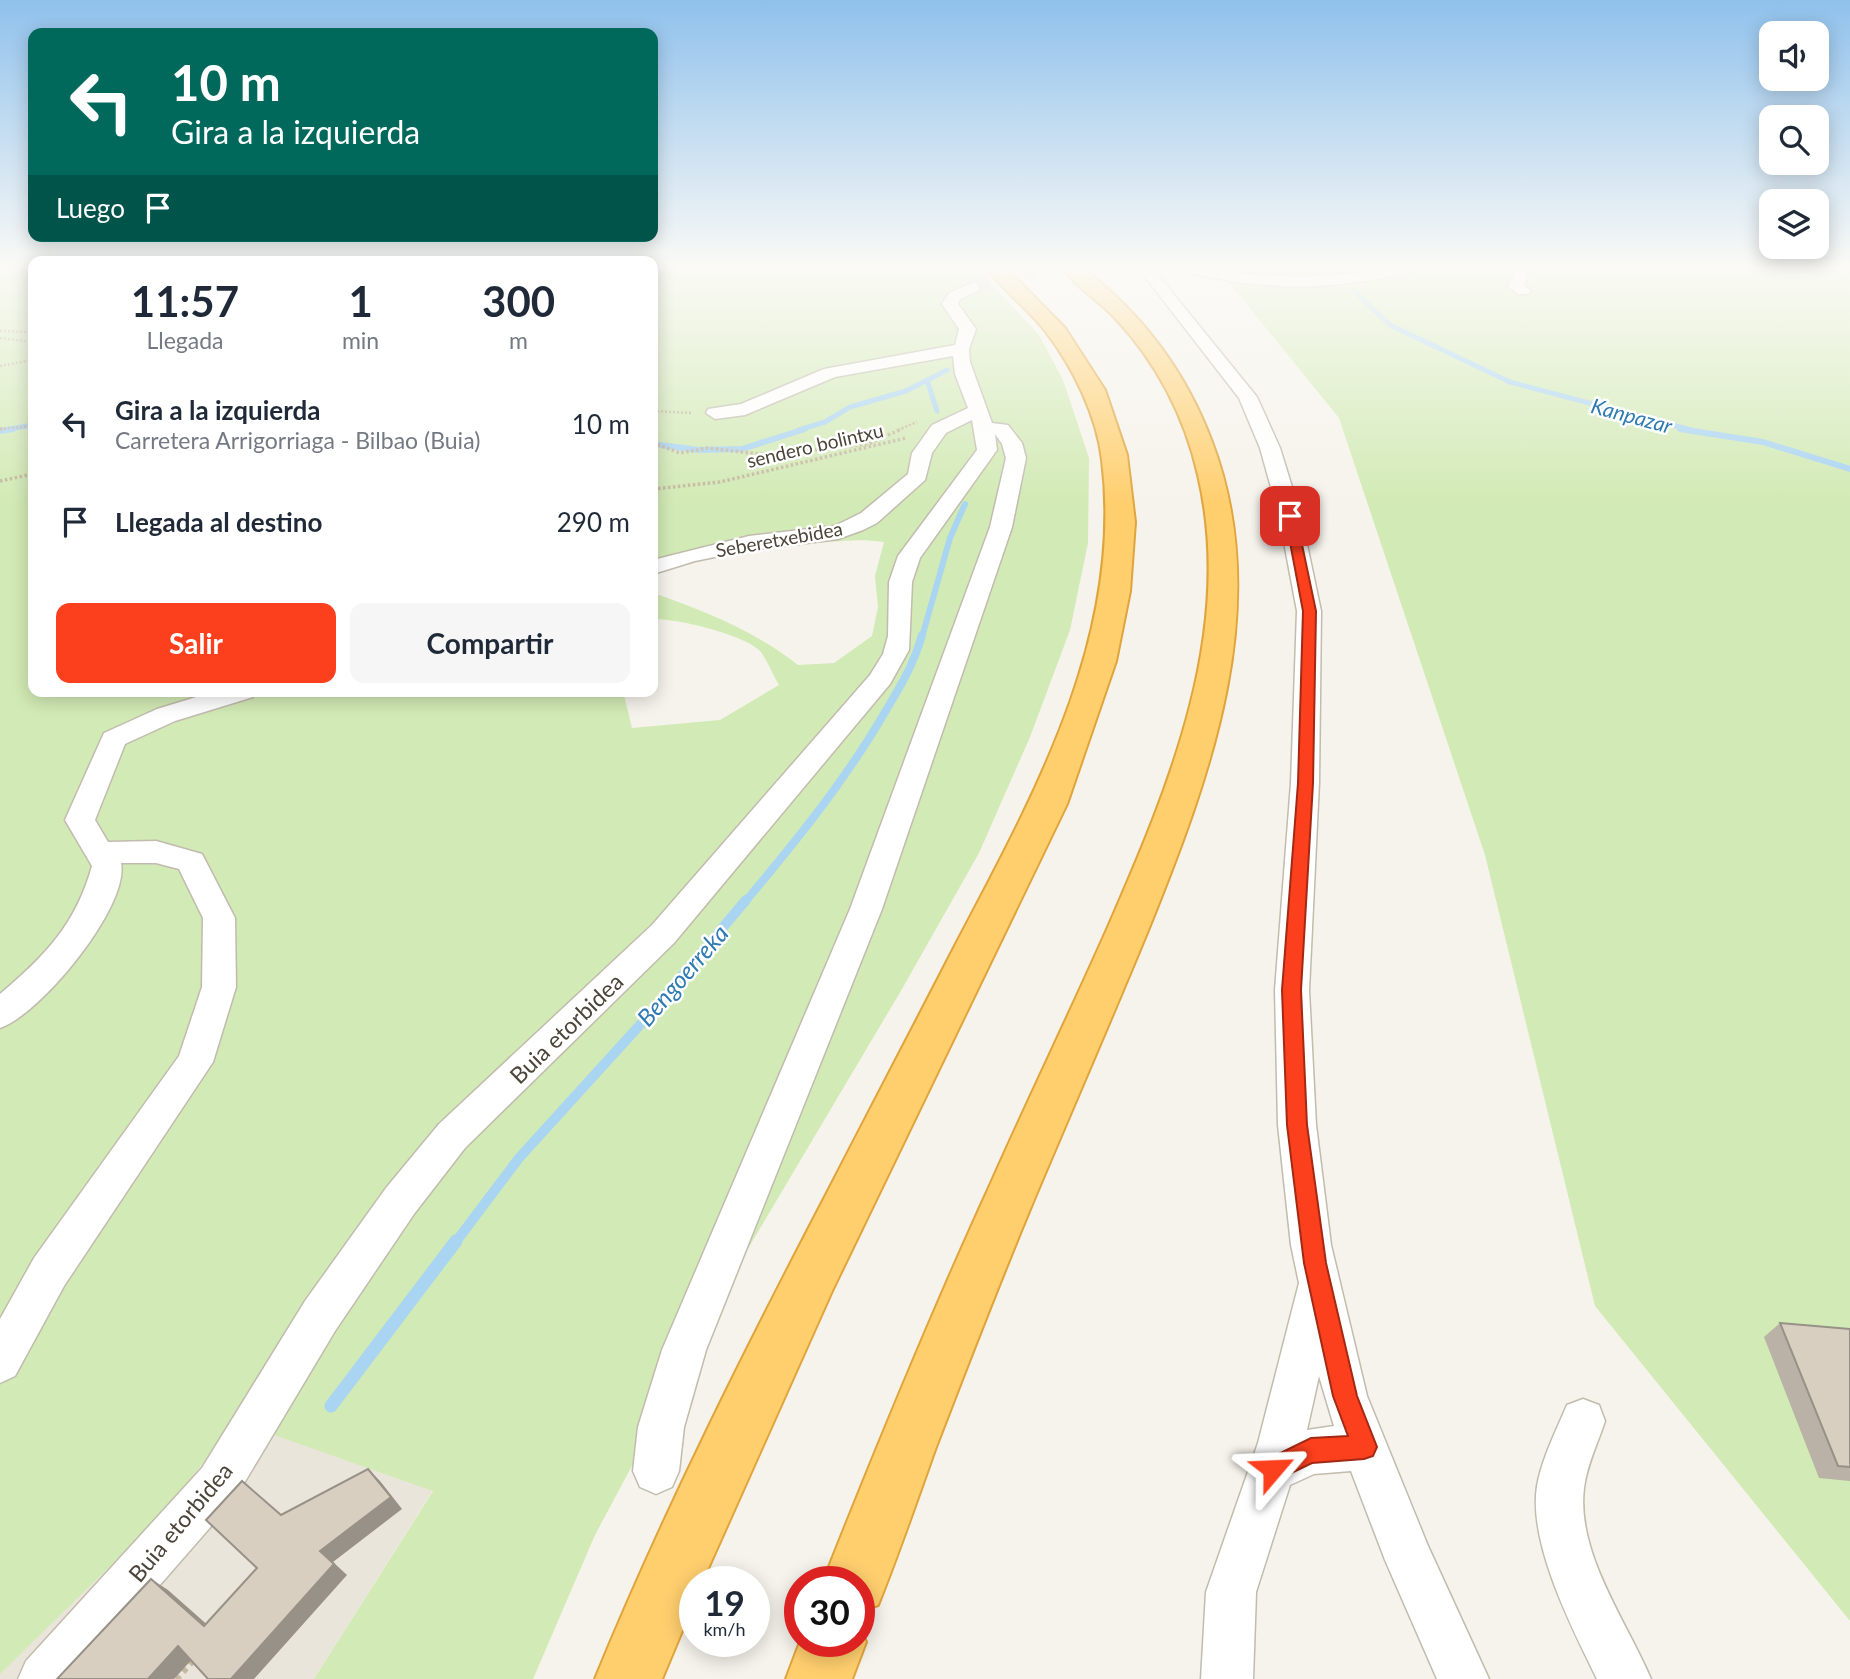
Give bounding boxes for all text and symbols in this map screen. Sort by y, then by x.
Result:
map controls [1759,21,1829,259]
button: sound [1759,21,1829,91]
text: 10 m [171,53,281,111]
icon: left [56,56,147,147]
button: search [1759,105,1829,175]
text: Gira a la izquierda [171,112,420,151]
icon: arrive [139,189,177,227]
button: layers [1759,189,1829,259]
text: Luego [56,192,125,224]
text: 11:57 [131,276,239,326]
text: 1 [348,276,373,326]
text: 300 [482,276,555,326]
text: Llegada [146,326,224,354]
text: min [342,326,379,354]
text: m [509,326,528,354]
water label: Kanpazar [1589,392,1676,438]
text: Gira a la izquierda [115,394,321,426]
icon: left [56,405,94,443]
text: 10 m [572,408,630,440]
street label: sendero bolintxu [744,418,886,472]
text: Carretera Arrigorriaga - Bilbao (Buia) [115,426,480,454]
pin [1260,486,1320,546]
icon: arrive [1271,497,1309,535]
icon: arrive [56,503,94,541]
text: Llegada al destino [115,506,322,538]
text: 290 m [557,506,630,538]
street label: Seberetxebidea [714,517,844,561]
button: Salir [56,603,336,683]
button: Compartir [350,603,630,683]
water label: Bengoerreka [630,919,734,1031]
street label: Buia etorbidea [503,967,629,1089]
position arrow [1236,1432,1310,1506]
street label: Buia etorbidea [122,1457,238,1587]
speed limit sign: 30 [784,1566,875,1657]
text: 19 [704,1581,745,1623]
text: km/h [703,1618,746,1640]

